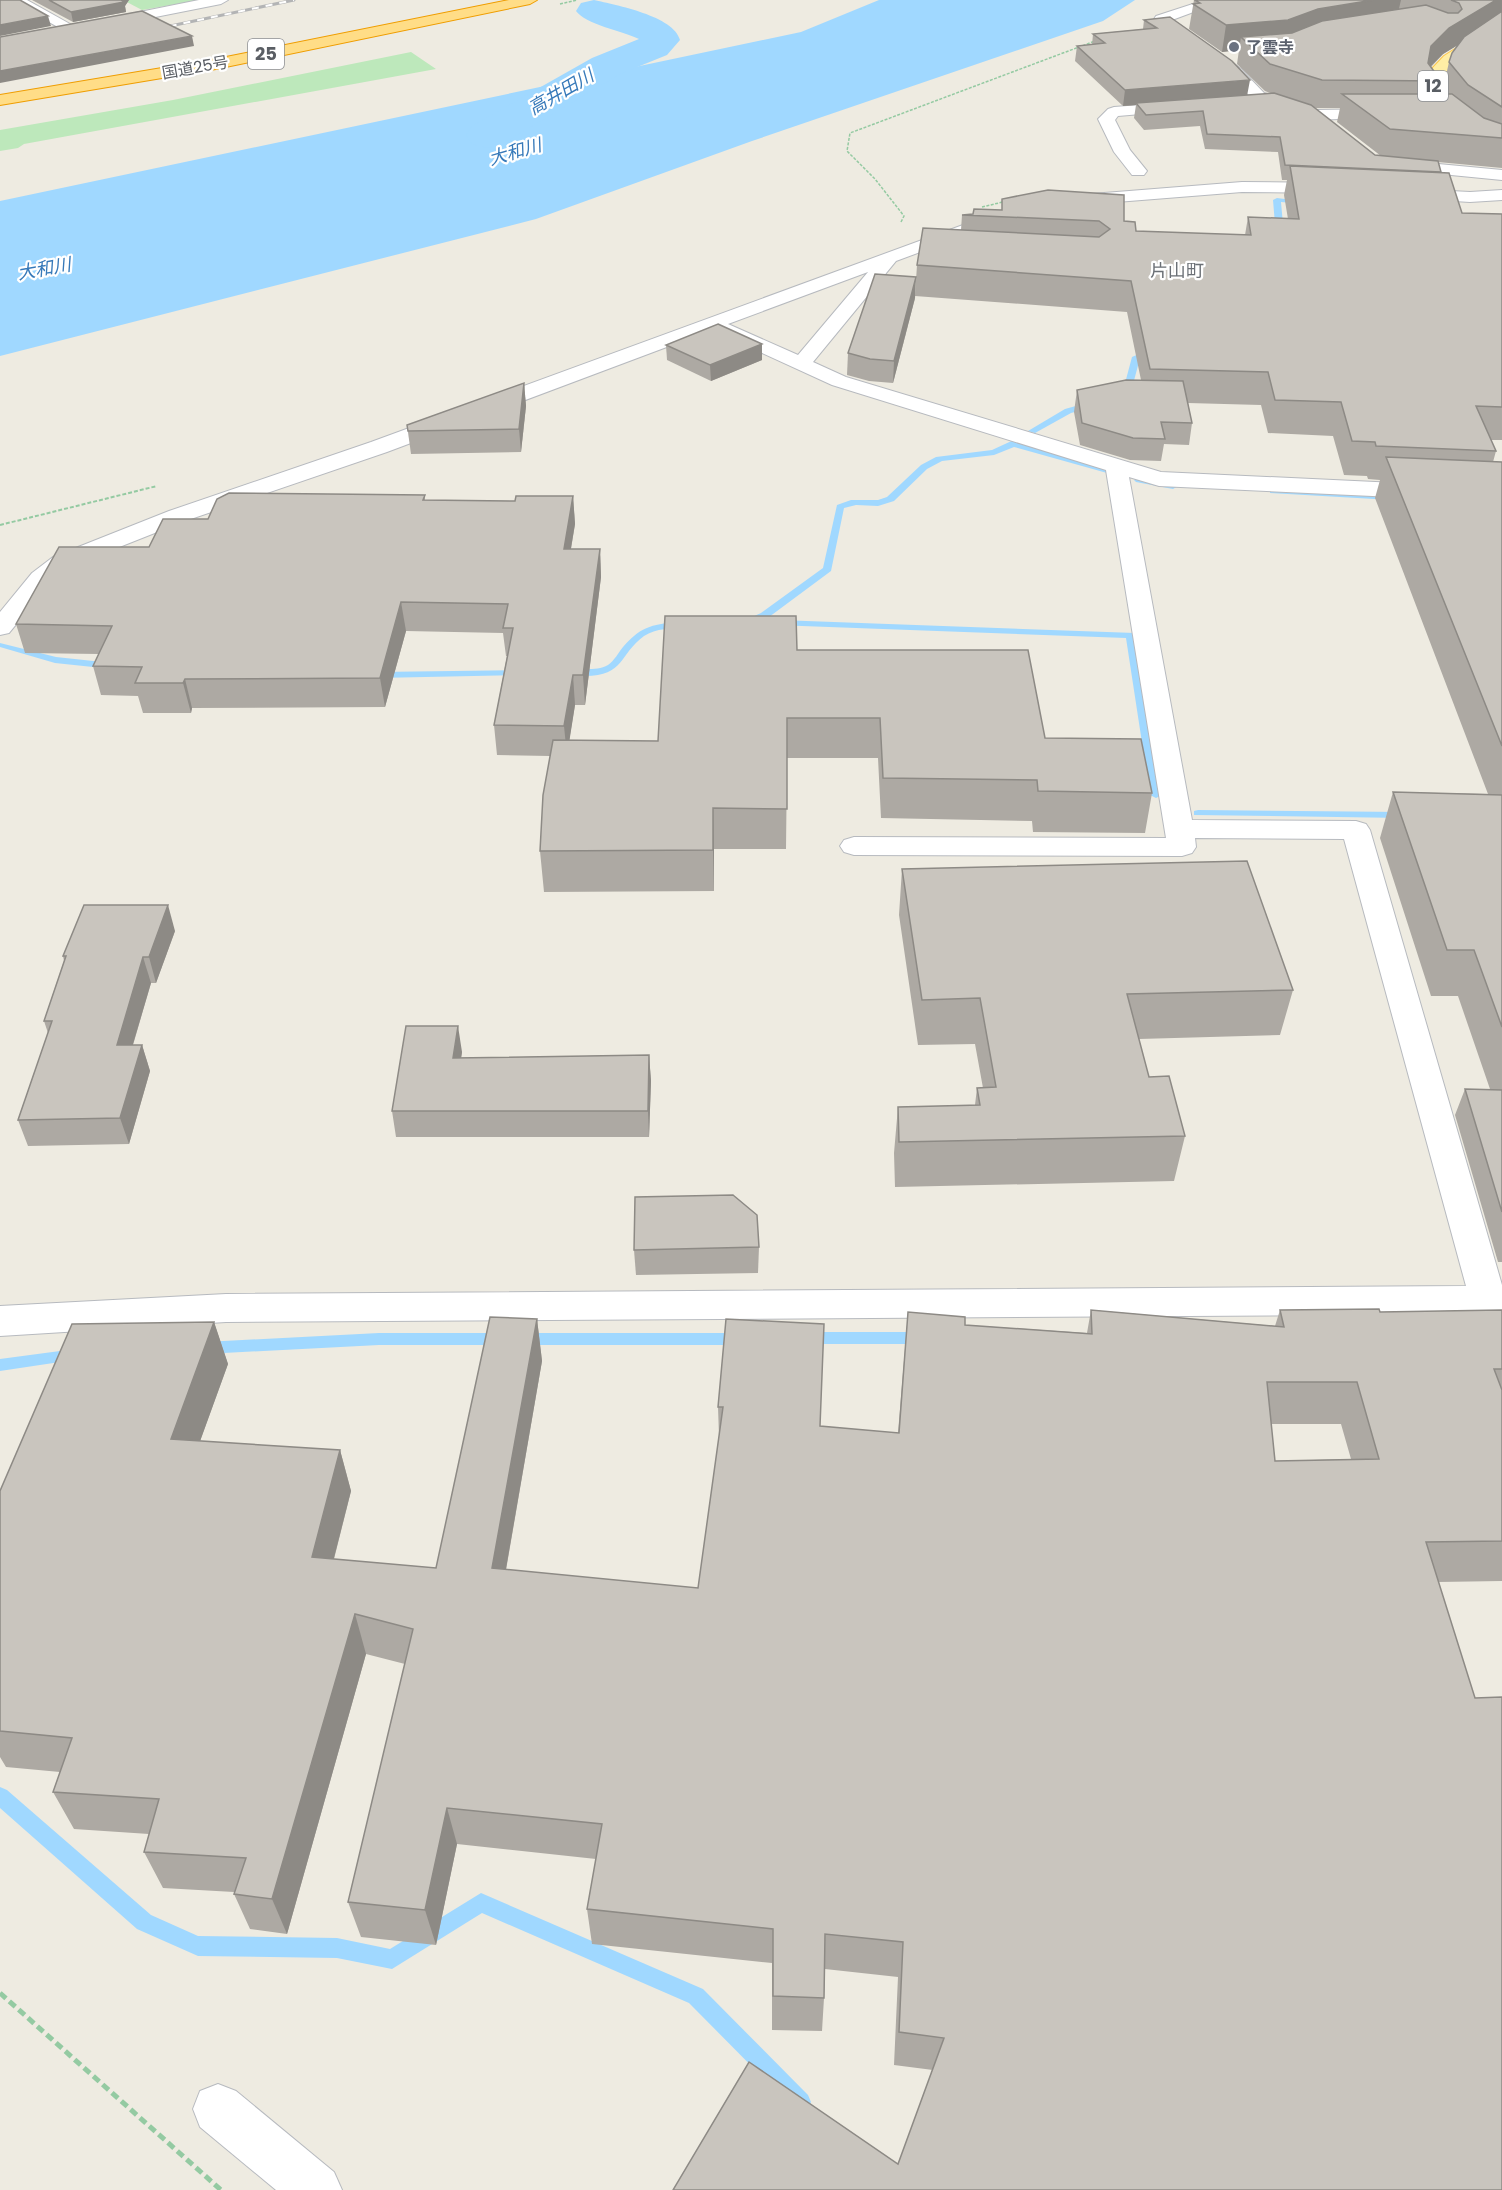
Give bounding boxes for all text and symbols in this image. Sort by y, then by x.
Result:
place label: 了雲寺 [1246,36,1294,59]
road number: 25 [248,39,284,69]
marker: 了雲寺 [1227,40,1241,54]
street label: 国道25号 [160,50,230,85]
water label: 高井田川 [523,62,600,120]
road number: 12 [1418,71,1448,101]
water label: 大和川 [485,132,546,171]
water label: 大和川 [15,251,75,286]
district label: 片山町 [1150,258,1204,283]

